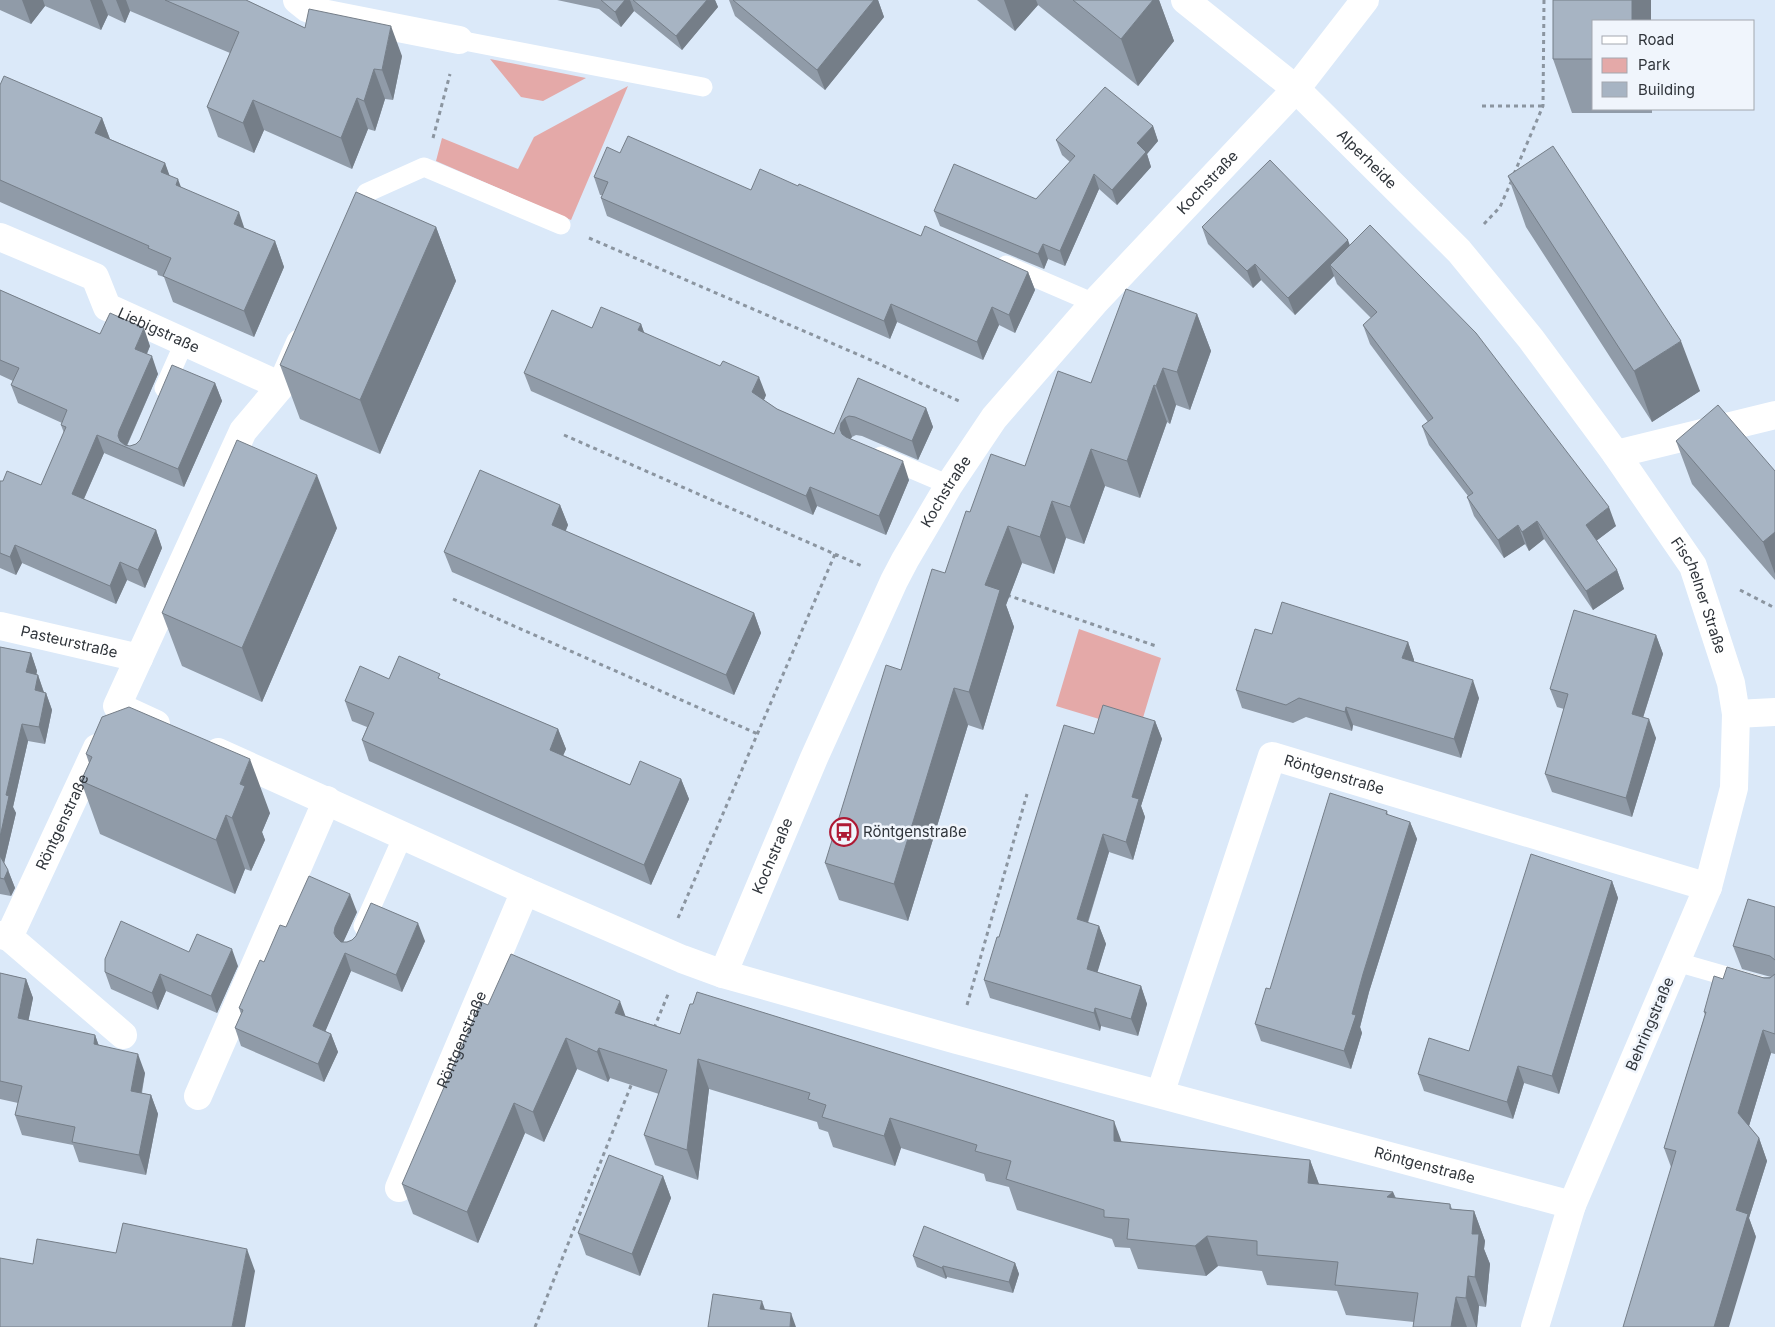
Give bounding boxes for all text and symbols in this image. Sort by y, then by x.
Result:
legend [1592,20,1755,110]
text: Road [1638,30,1674,49]
text: Park [1638,55,1671,74]
text: Building [1638,80,1695,99]
street label: Alperheide [1333,125,1401,193]
street label: Kochstraße [1173,146,1242,218]
street label: Liebigstraße [115,303,203,357]
street label: Kochstraße [916,452,975,531]
street label: Fischelner Straße [1667,533,1731,656]
street label: Pasteurstraße [19,621,120,662]
street label: Röntgenstraße [1282,750,1387,798]
street label: Röntgenstraße [32,771,93,873]
street label: Kochstraße [748,815,797,897]
bus stop icon: Röntgenstraße [829,817,859,847]
place label: Röntgenstraße [863,822,967,841]
street label: Behringstraße [1621,974,1678,1073]
street label: Röntgenstraße [432,988,490,1091]
street label: Röntgenstraße [1372,1142,1477,1188]

